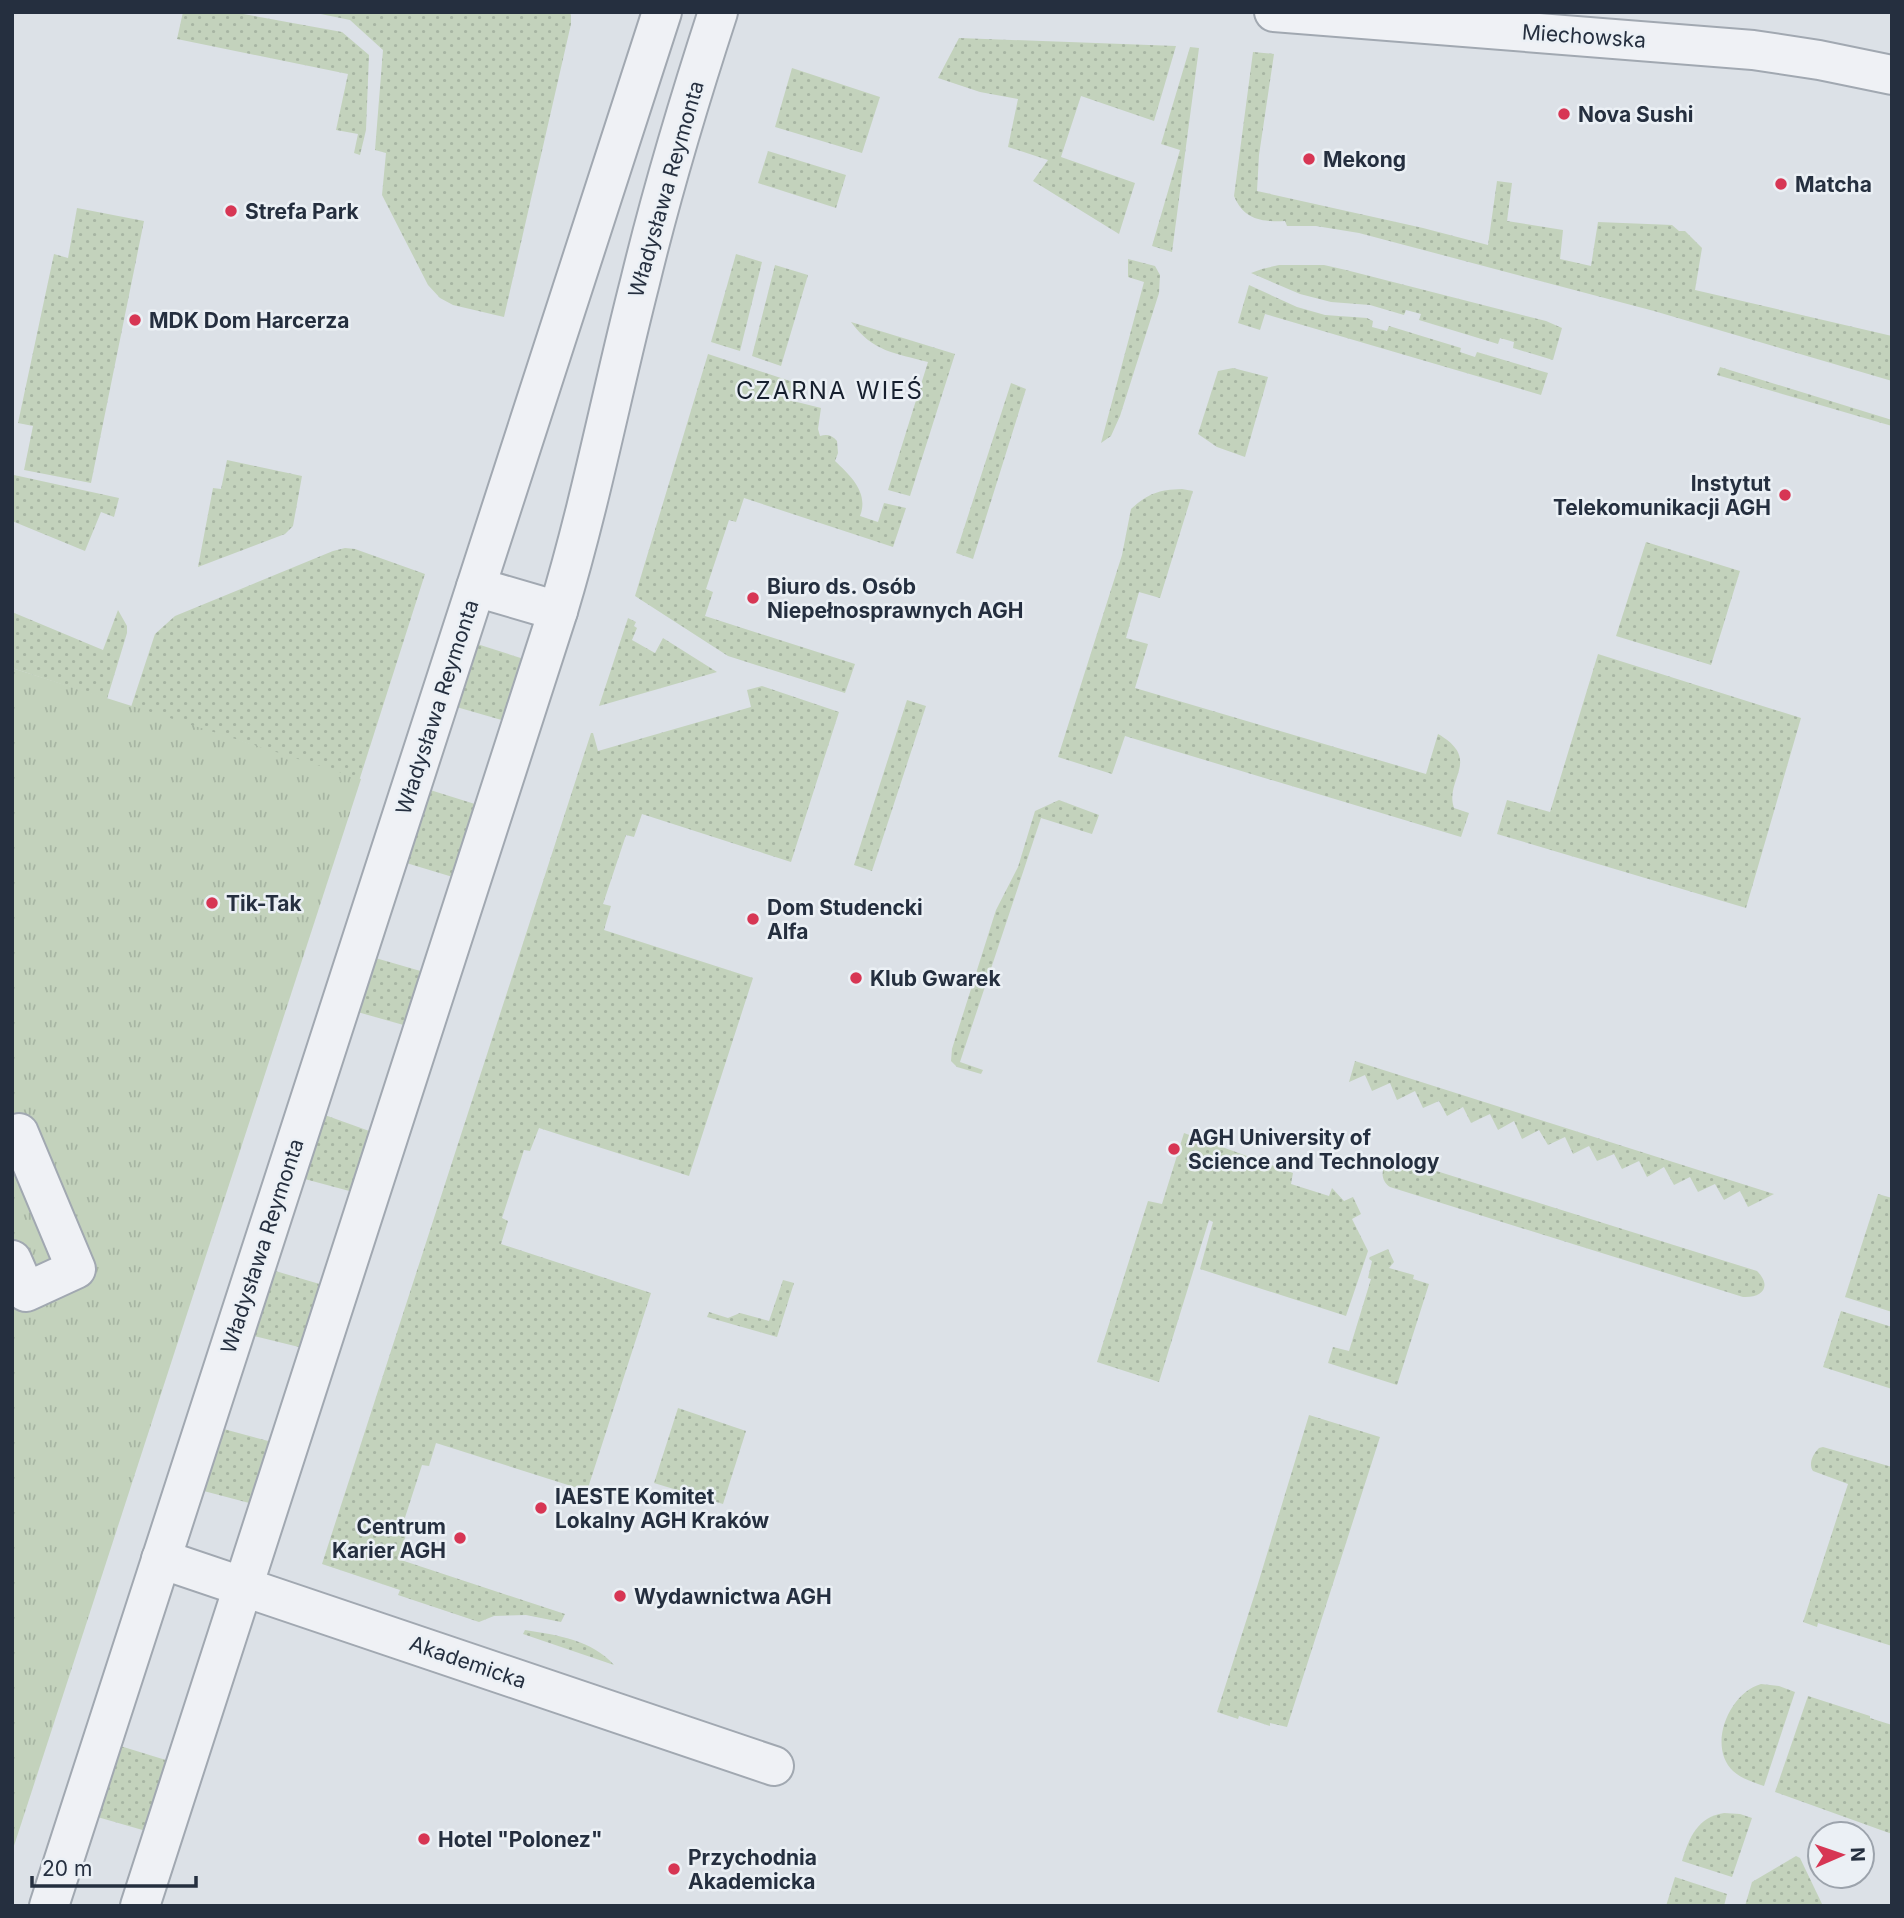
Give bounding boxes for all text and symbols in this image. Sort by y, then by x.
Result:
street label: Miechowska [1521,19,1647,53]
street label: Władysława Reymonta [623,78,709,300]
place label: Nova Sushi [1578,102,1693,127]
marker: Nova Sushi [1556,106,1572,122]
place label: Mekong [1323,147,1406,172]
marker: Mekong [1301,151,1317,167]
place label: Matcha [1795,172,1872,197]
marker: Matcha [1773,176,1789,192]
place label: Strefa Park [245,199,360,224]
marker: Strefa Park [223,203,239,219]
place label: MDK Dom Harcerza [149,308,350,333]
marker: MDK Dom Harcerza [127,312,143,328]
district label: CZARNA WIEŚ [736,376,924,405]
place label: Instytut Telekomunikacji AGH [1553,471,1771,520]
marker: Instytut Telekomunikacji AGH [1777,487,1793,503]
place label: Biuro ds. Osób Niepełnosprawnych AGH [767,574,1024,623]
marker: Biuro ds. Osób Niepełnosprawnych AGH [745,590,761,606]
street label: Władysława Reymonta [390,597,484,817]
place label: Tik-Tak [226,891,303,916]
marker: Tik-Tak [204,895,220,911]
place label: Dom Studencki Alfa [767,895,923,944]
marker: Dom Studencki Alfa [745,911,761,927]
place label: Klub Gwarek [870,966,1001,991]
marker: Klub Gwarek [848,970,864,986]
place label: AGH University of Science and Technology [1188,1125,1440,1174]
street label: Władysława Reymonta [215,1136,309,1356]
marker: AGH University of Science and Technology [1166,1141,1182,1157]
place label: IAESTE Komitet Lokalny AGH Kraków [555,1484,769,1533]
marker: IAESTE Komitet Lokalny AGH Kraków [533,1500,549,1516]
place label: Centrum Karier AGH [332,1514,446,1563]
marker: Centrum Karier AGH [452,1530,468,1546]
place label: Wydawnictwa AGH [634,1584,832,1609]
marker: Wydawnictwa AGH [612,1588,628,1604]
street label: Akademicka [406,1630,530,1694]
north arrow [1806,1820,1876,1890]
place label: Hotel "Polonez" [438,1827,602,1852]
marker: Hotel "Polonez" [416,1831,432,1847]
scale bar [32,1844,196,1888]
place label: Przychodnia Akademicka [688,1845,817,1894]
text: N [1846,1847,1869,1862]
text: 20 m [42,1856,92,1881]
marker: Przychodnia Akademicka [666,1861,682,1877]

